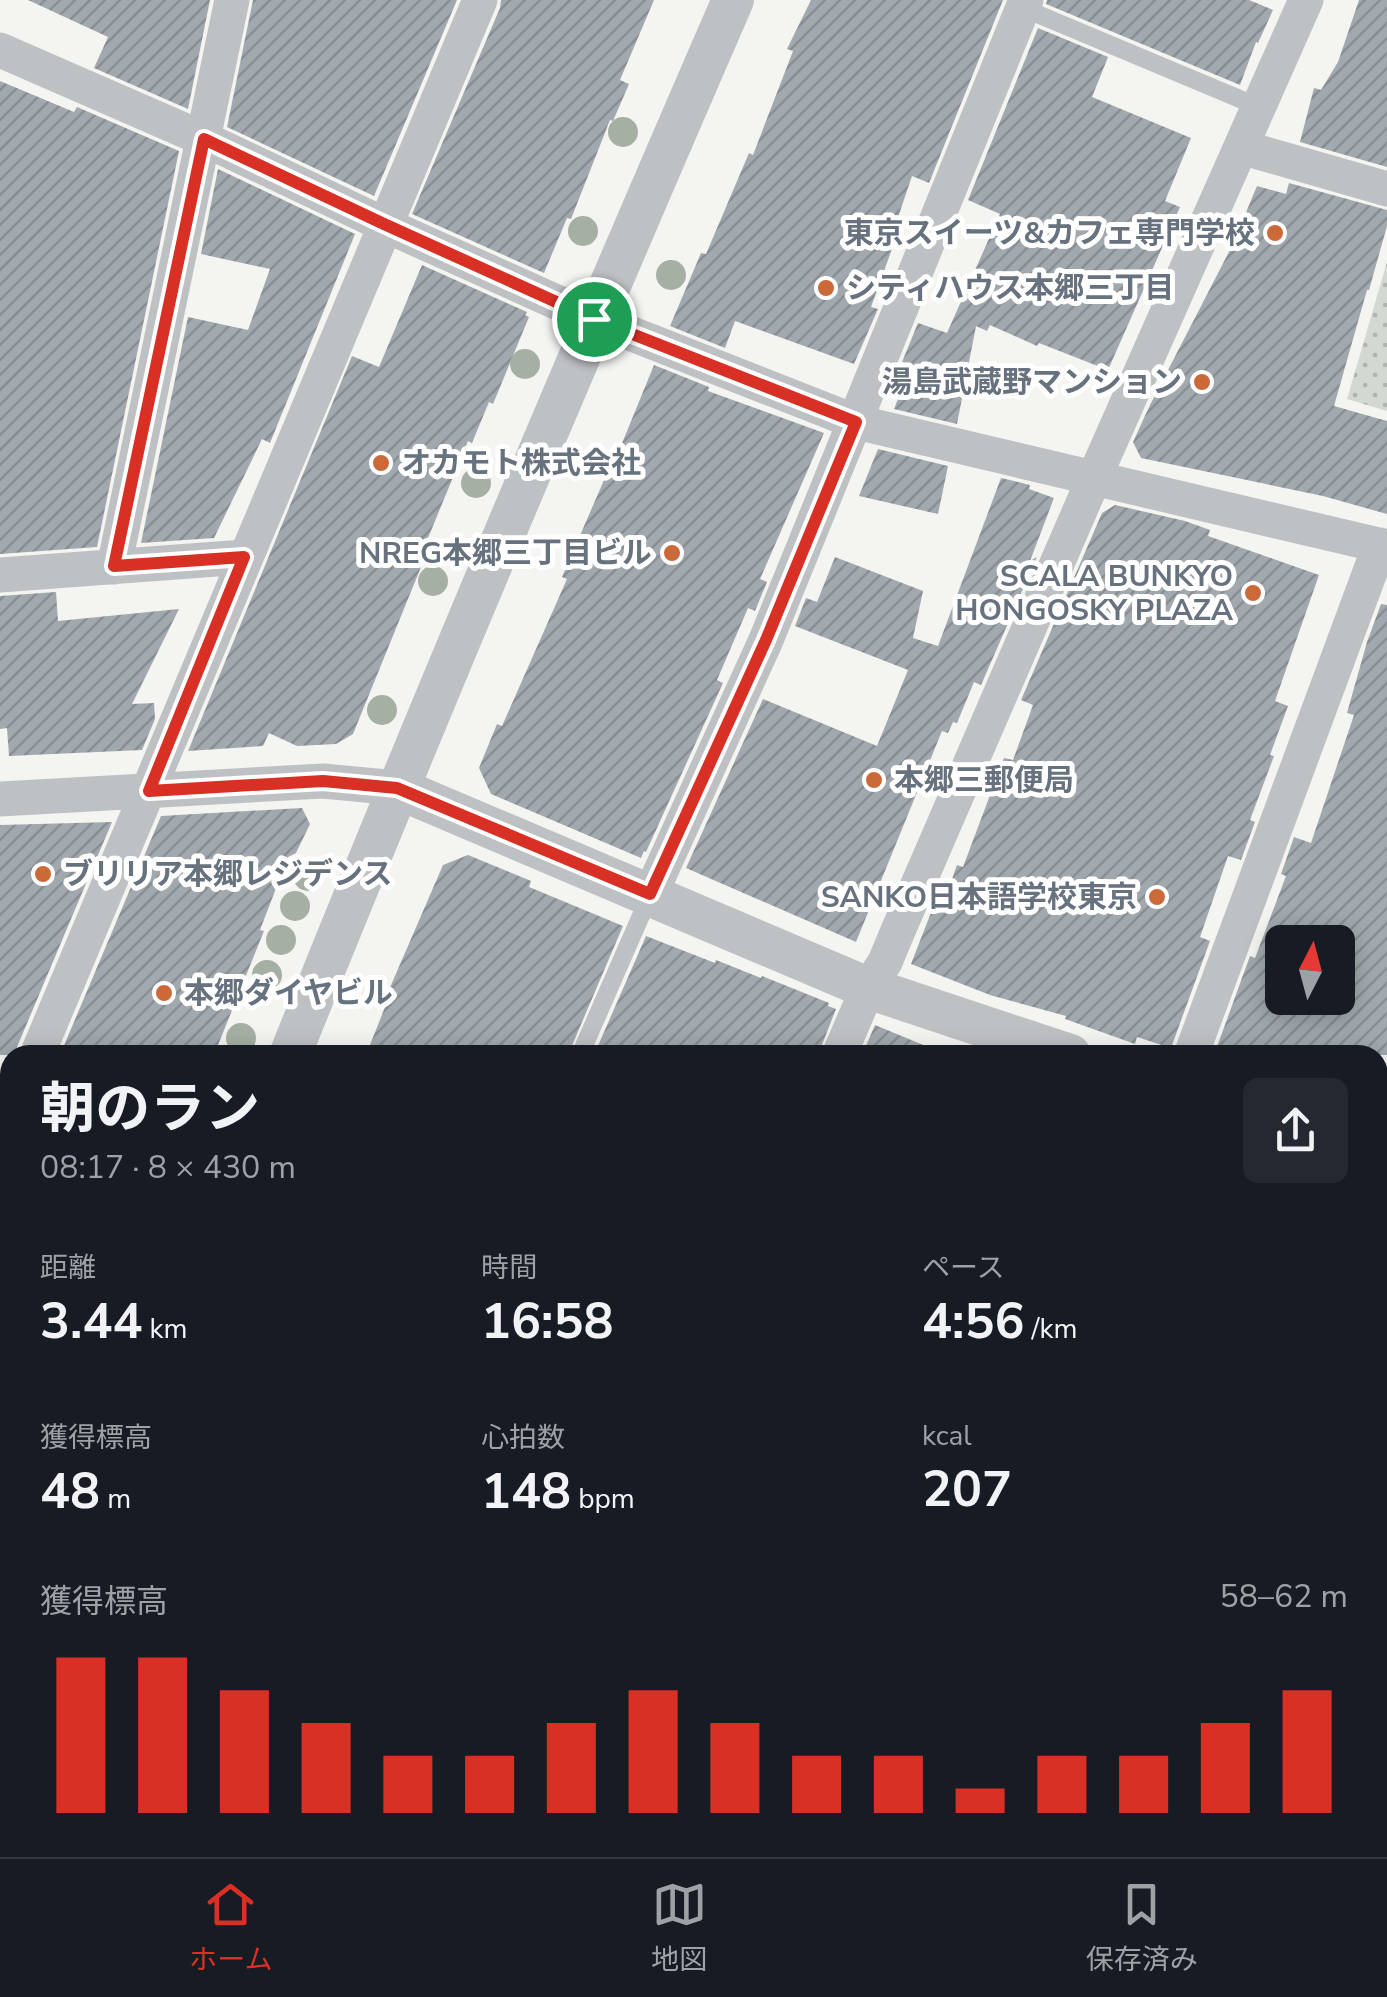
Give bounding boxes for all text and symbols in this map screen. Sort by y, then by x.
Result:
place label: 東京スイーツ&カフェ専門学校 [844,213,1255,254]
marker: 東京スイーツ&カフェ専門学校 [1264,222,1286,244]
place label: シティハウス本郷三丁目 [846,268,1174,309]
pin [552,277,637,362]
marker: シティハウス本郷三丁目 [815,277,837,299]
icon: arrive [567,292,622,347]
place label: 湯島武蔵野マンション [882,362,1182,403]
marker: 湯島武蔵野マンション [1191,371,1213,393]
place label: オカモト株式会社 [401,443,641,484]
marker: オカモト株式会社 [370,452,392,474]
place label: NREG本郷三丁目ビル [359,533,652,574]
marker: NREG本郷三丁目ビル [661,542,683,564]
place label: SCALA BUNKYO HONGOSKY PLAZA [955,556,1234,631]
marker: SCALA BUNKYO HONGOSKY PLAZA [1242,582,1264,604]
place label: 本郷三郵便局 [894,760,1074,801]
marker: 本郷三郵便局 [863,769,885,791]
place label: ブリリア本郷レジデンス [63,854,392,895]
marker: ブリリア本郷レジデンス [32,863,54,885]
place label: SANKO日本語学校東京 [821,877,1137,918]
marker: SANKO日本語学校東京 [1146,886,1168,908]
north arrow [1265,925,1355,1015]
map controls [1265,925,1355,1015]
place label: 本郷ダイヤビル [184,973,393,1014]
marker: 本郷ダイヤビル [153,982,175,1004]
text: 朝のラン [40,1071,260,1146]
button: share [1243,1078,1348,1183]
text: 08:17 · 8 × 430 m [40,1146,296,1189]
text: 距離 [40,1249,96,1287]
text: 時間 [481,1249,537,1287]
text: ペース [922,1249,1005,1287]
text: 3.44 [40,1287,142,1356]
text: 16:58 [481,1287,613,1356]
text: 4:56 [922,1287,1024,1356]
text: km [142,1310,188,1348]
text: /km [1024,1310,1077,1348]
text: kcal [922,1417,972,1455]
text: 獲得標高 [40,1419,152,1457]
text: 心拍数 [481,1419,565,1457]
text: 207 [922,1455,1012,1524]
text: 48 [40,1457,100,1526]
text: 148 [481,1457,571,1526]
text: m [100,1480,131,1518]
text: bpm [571,1480,635,1518]
text: 58–62 m [1220,1575,1348,1618]
text: 獲得標高 [40,1580,168,1623]
tab: ホーム [189,1877,272,1979]
tab: 地図 [651,1877,707,1979]
tab: 保存済み [1086,1877,1198,1979]

